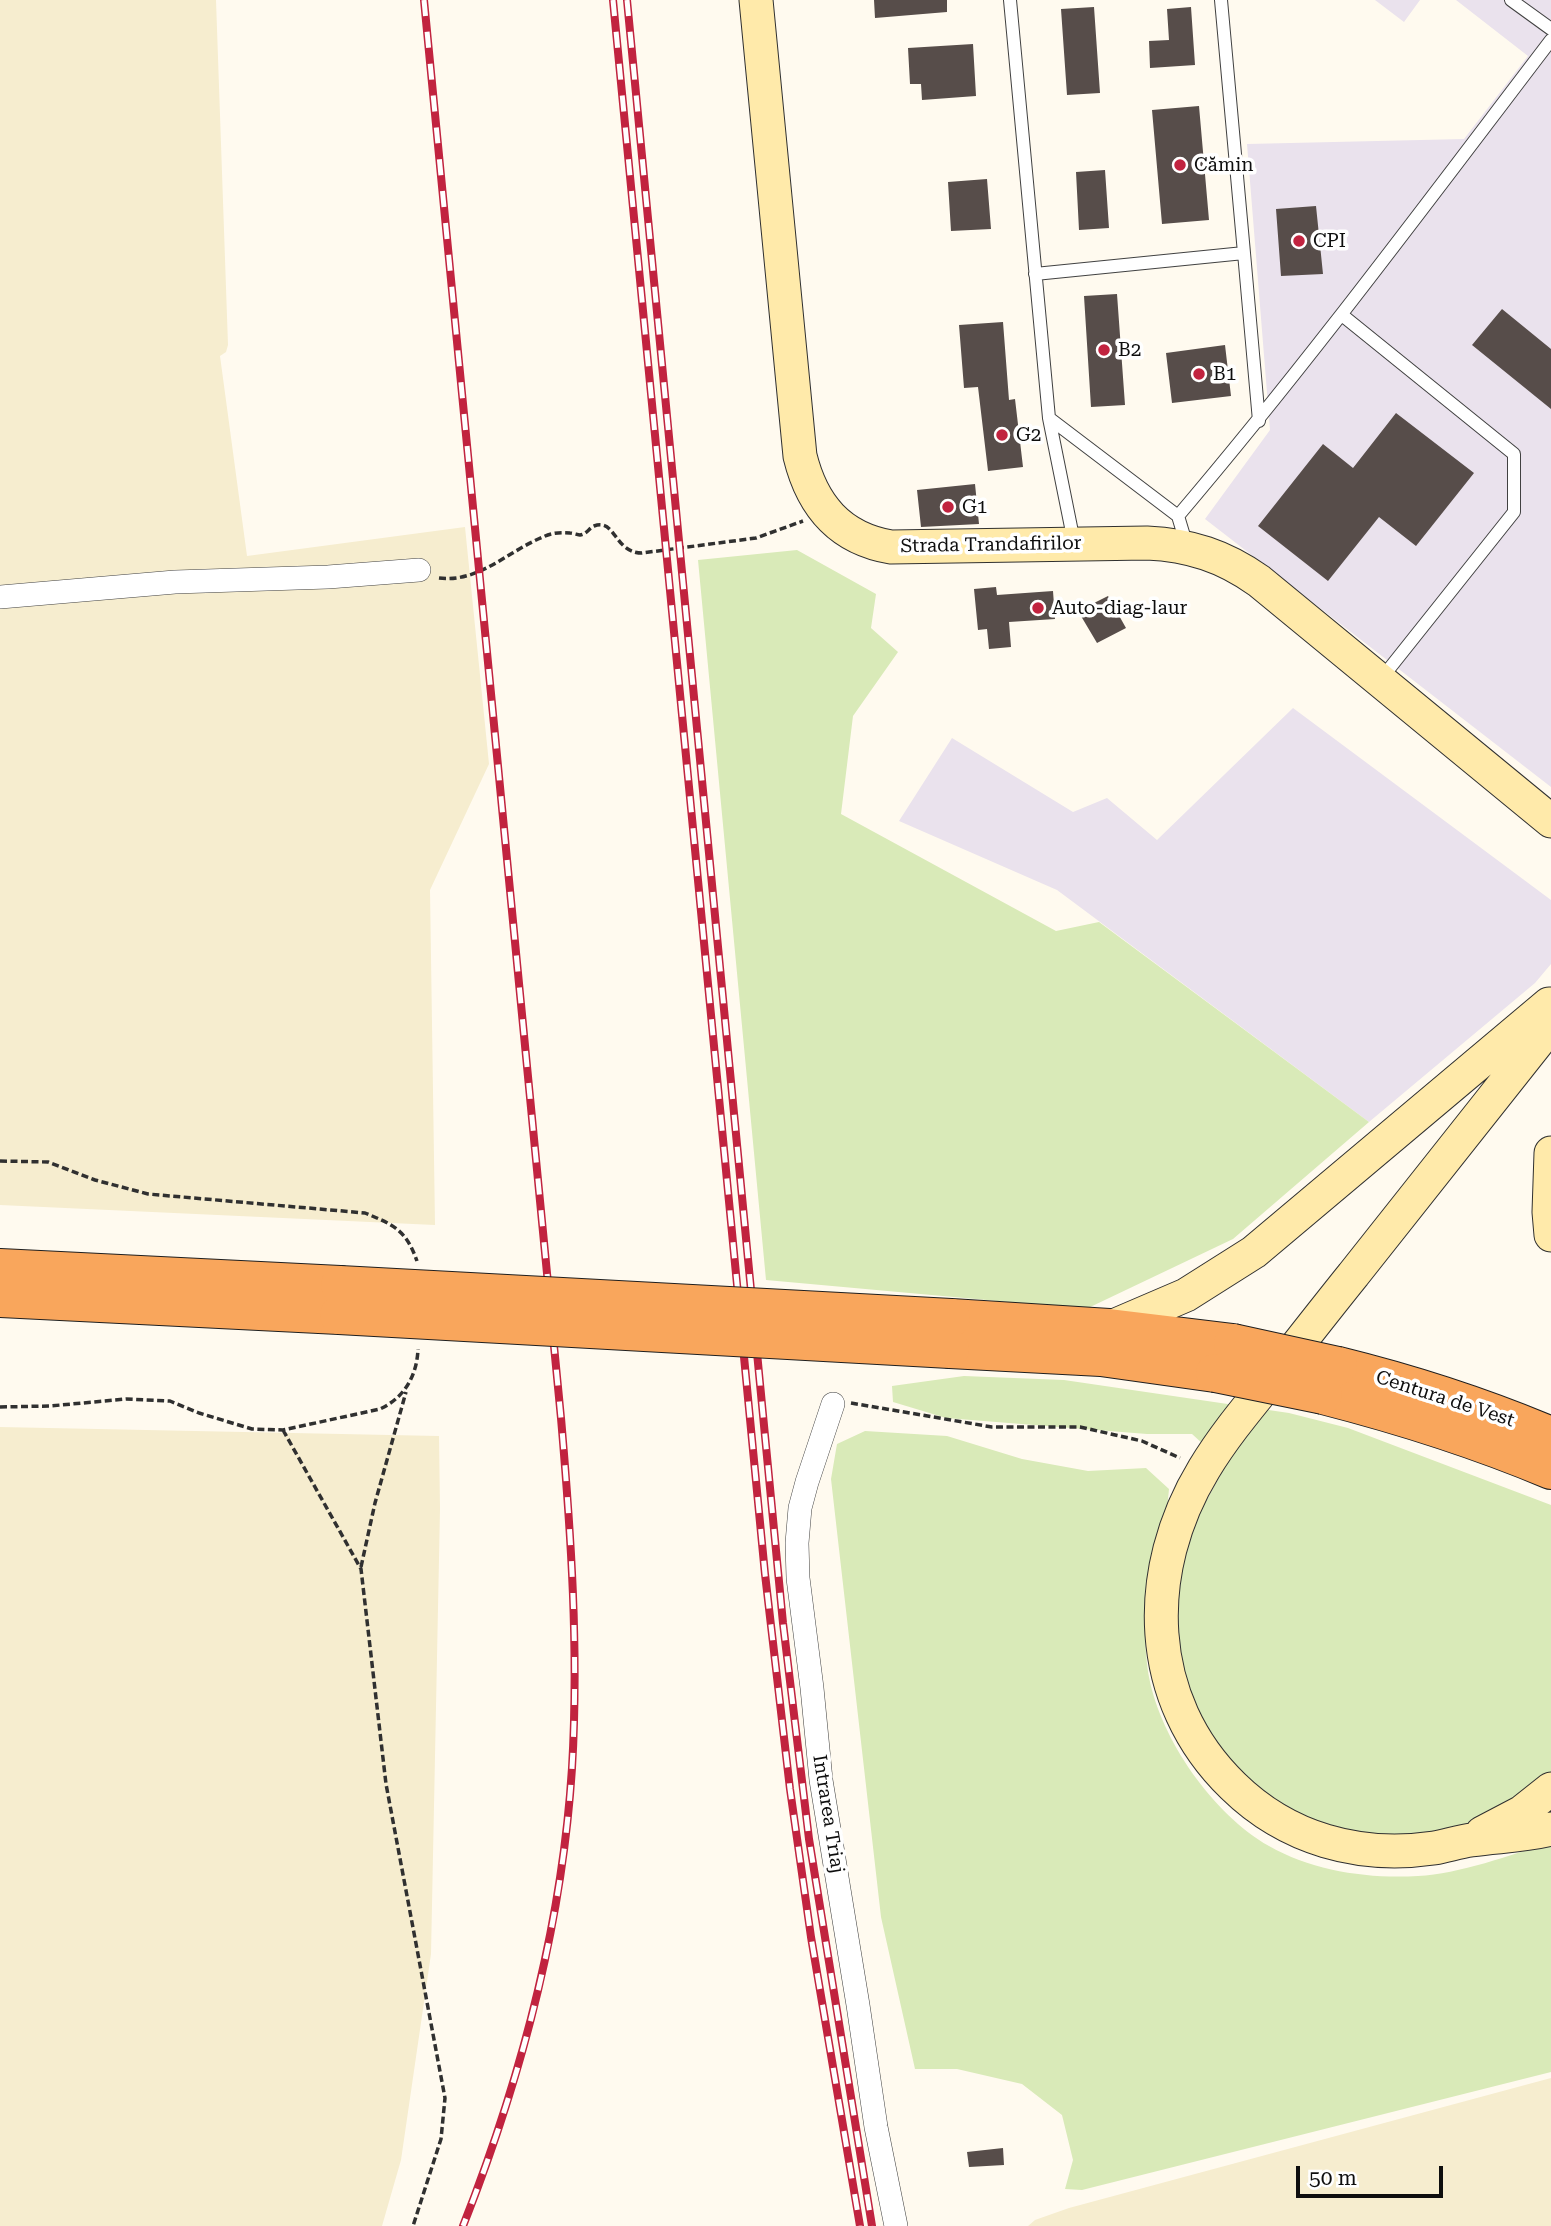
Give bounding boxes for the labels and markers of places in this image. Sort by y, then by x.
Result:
place label: Cămin [1194,154,1254,176]
marker: Cămin [1172,157,1188,173]
place label: CPI [1313,230,1346,252]
marker: CPI [1291,233,1307,249]
place label: B2 [1118,339,1141,361]
marker: B2 [1096,342,1112,358]
place label: B1 [1213,363,1236,385]
marker: B1 [1191,366,1207,382]
place label: G2 [1016,424,1041,446]
marker: G2 [994,427,1010,443]
place label: G1 [962,496,987,518]
marker: G1 [940,499,956,515]
place label: Auto-diag-laur [1052,597,1187,619]
marker: Auto-diag-laur [1030,600,1046,616]

